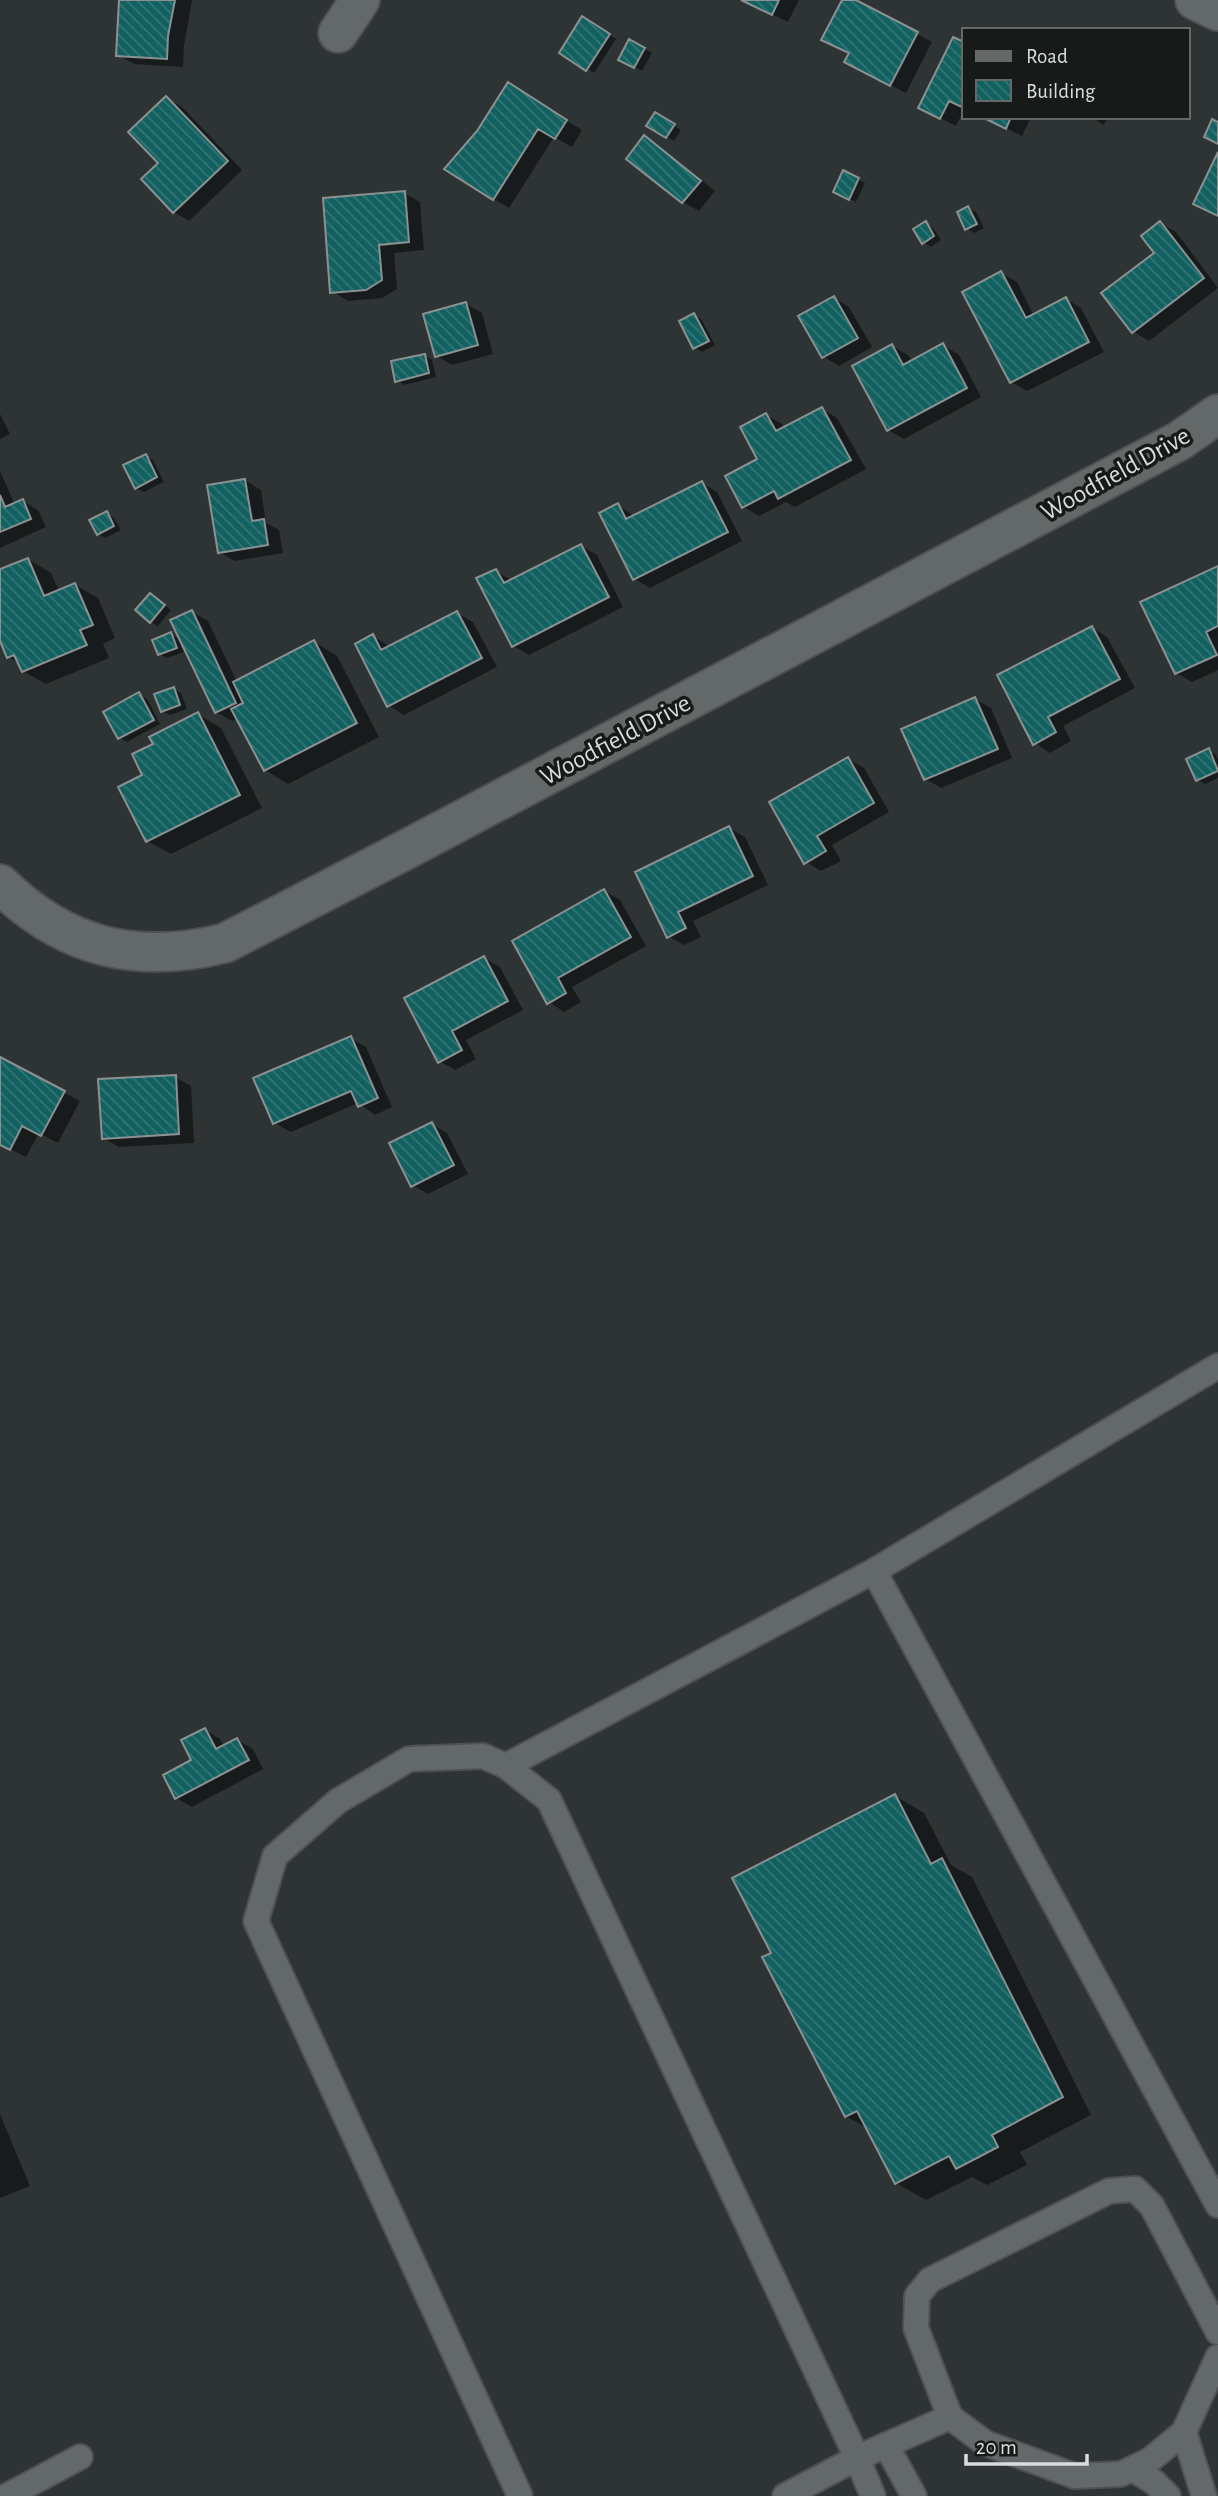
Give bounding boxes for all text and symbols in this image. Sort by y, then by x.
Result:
legend [962,28,1190,119]
text: Road [1026,46,1068,67]
text: Building [1026,81,1096,102]
street label: Woodfield Drive [1037,422,1194,525]
street label: Woodfield Drive [536,689,695,790]
scale bar [966,2422,1087,2466]
text: 20 m [976,2437,1017,2458]

